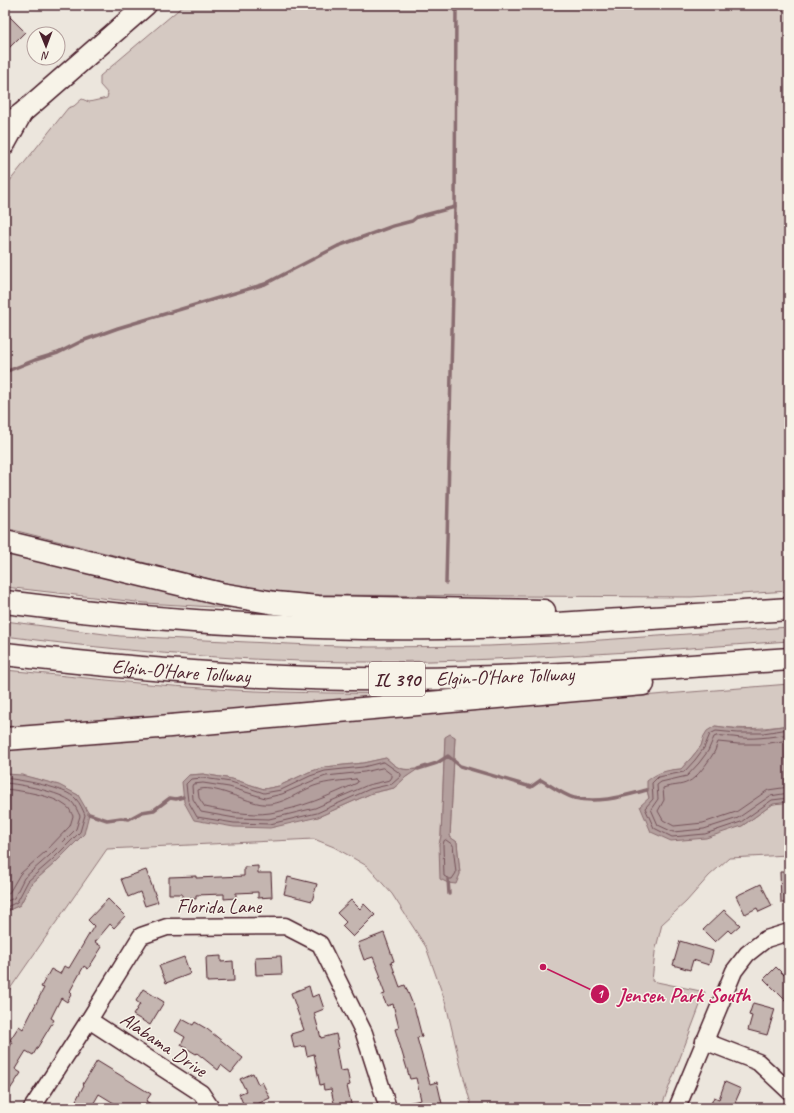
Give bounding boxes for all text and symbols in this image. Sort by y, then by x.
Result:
north arrow [26,26,66,66]
text: N [40,49,50,63]
street label: Elgin-O'Hare Tollway [111,654,252,689]
road number: IL 390 [369,662,425,696]
street label: Elgin-O'Hare Tollway [436,662,576,691]
street label: Florida Lane [177,894,263,919]
callout: Jensen Park South [590,978,759,1011]
text: Jensen Park South [615,982,752,1008]
text: 1 [597,986,604,1002]
street label: Alabama Drive [116,1006,213,1083]

